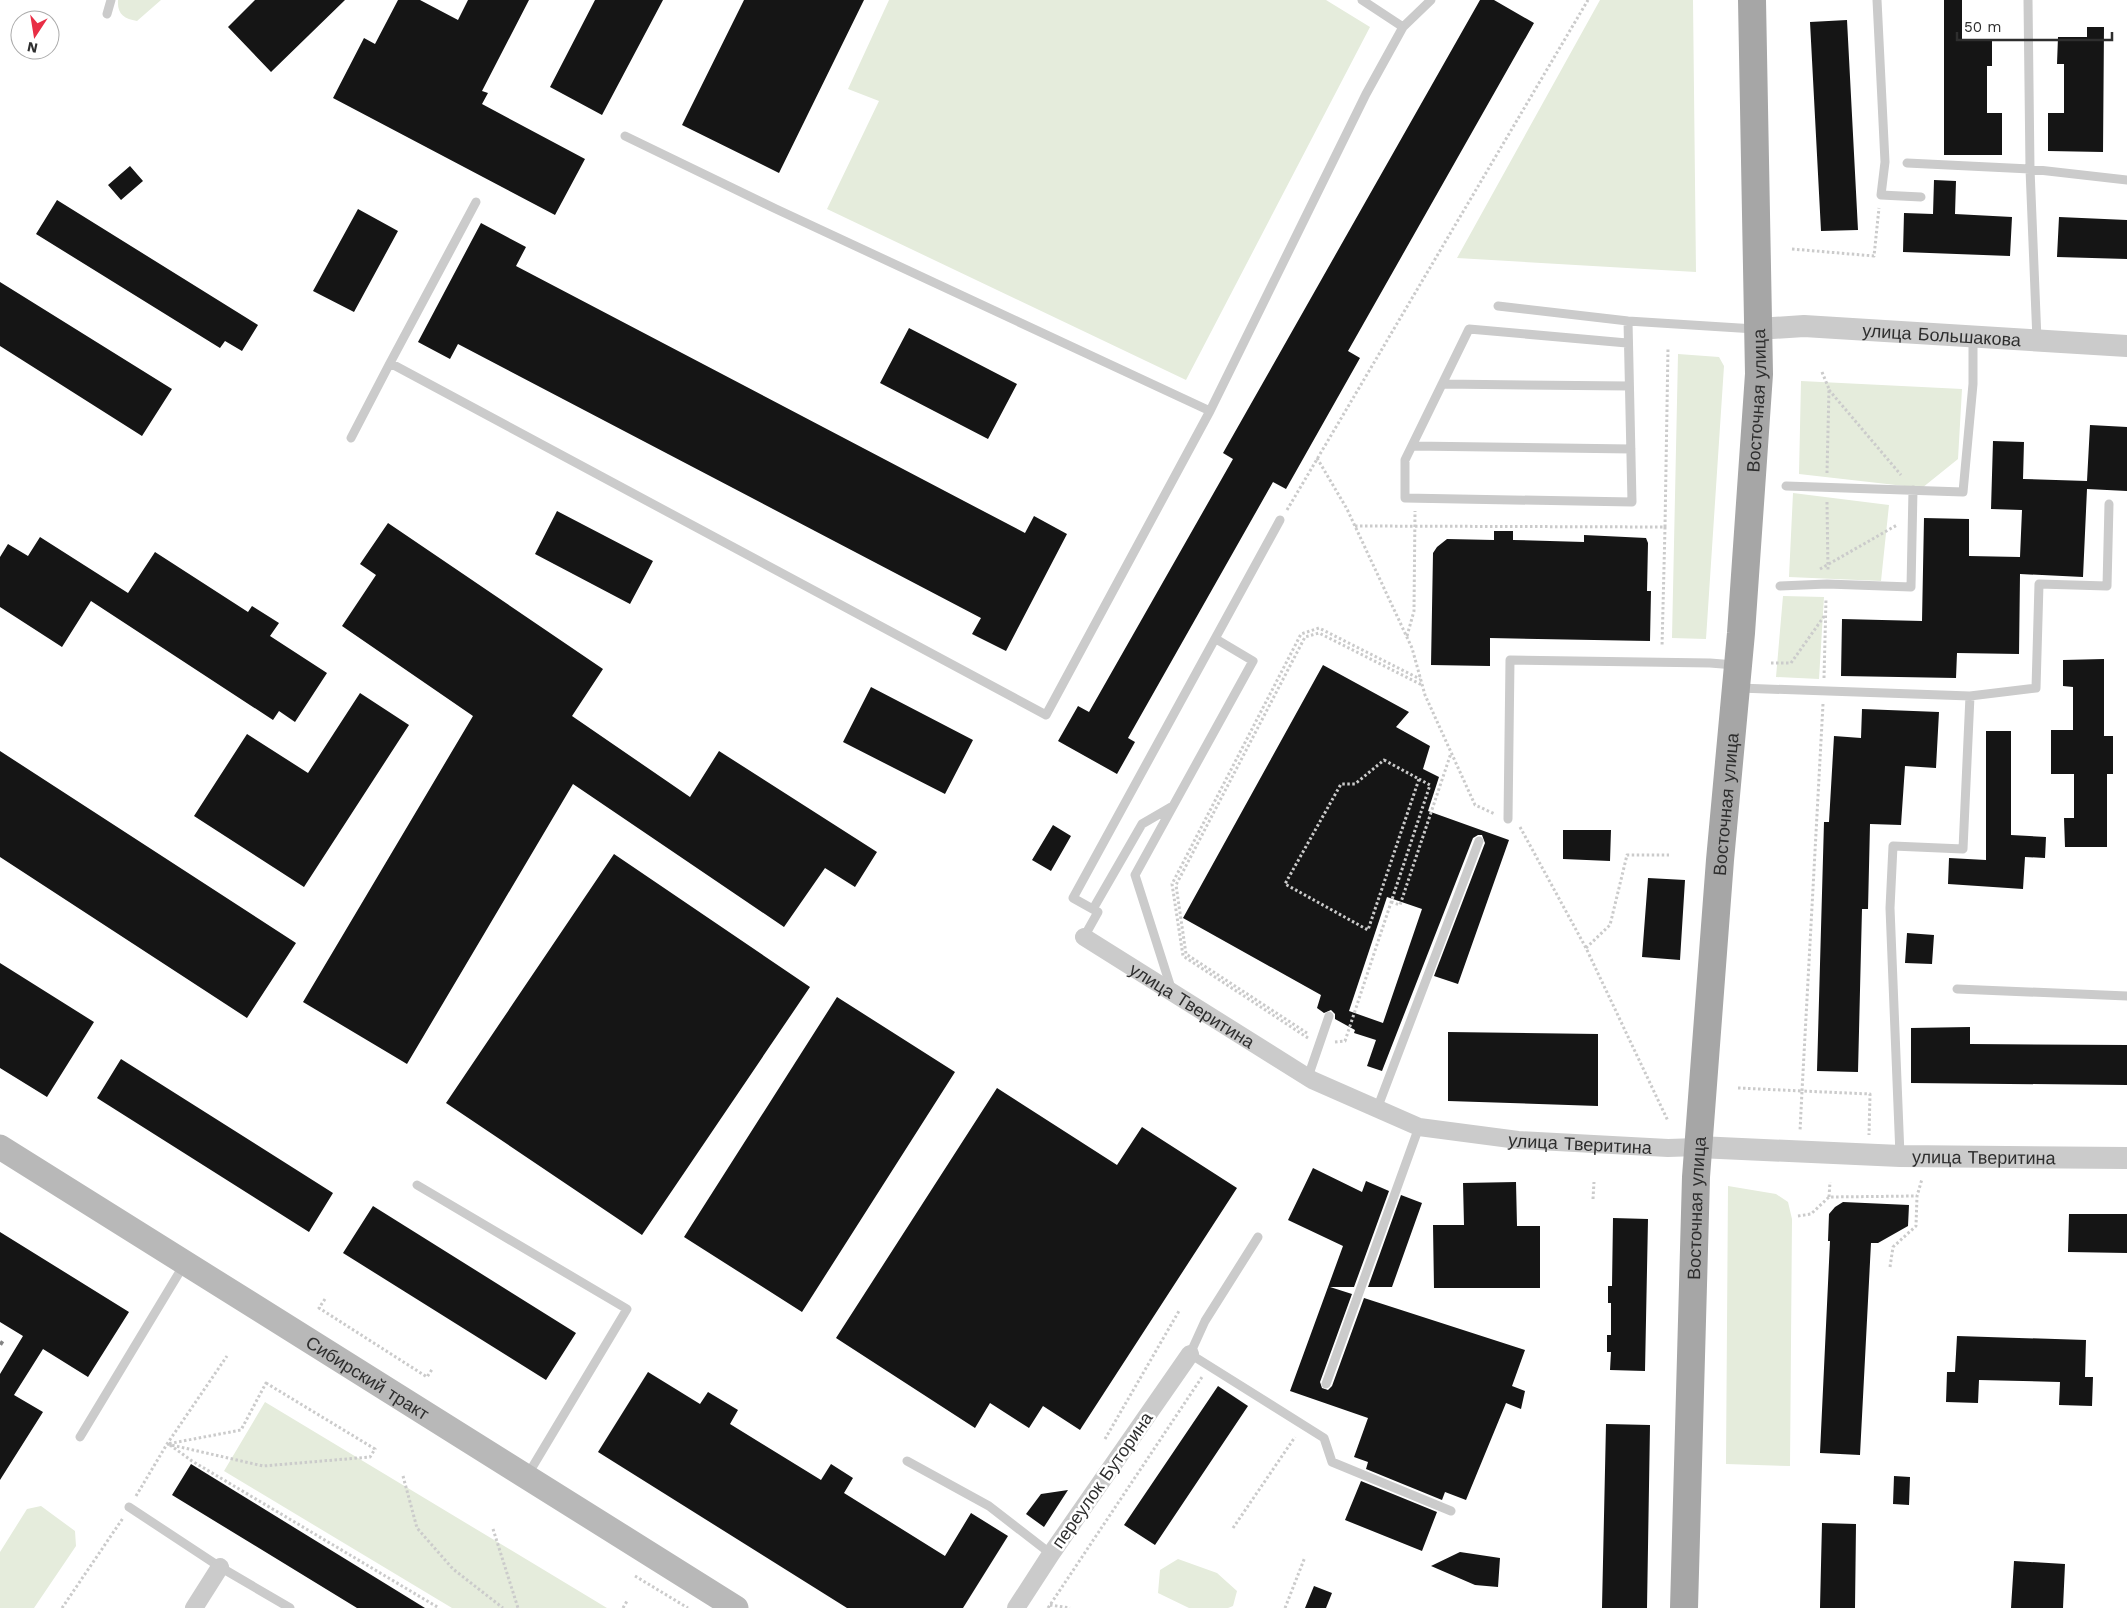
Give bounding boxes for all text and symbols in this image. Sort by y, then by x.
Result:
north arrow [10,10,60,60]
scale bar [1957,10,2112,42]
text: 50 m [1964,18,2001,36]
text: N [26,39,39,57]
street label: улица Большакова [1862,319,2023,350]
street label: Восточная улица [1742,328,1770,473]
street label: Восточная улица [1708,731,1742,877]
street label: улица Тверитина [1126,958,1260,1053]
street label: улица Тверитина [1507,1128,1653,1158]
street label: Восточная улица [1683,1135,1710,1280]
street label: улица Тверитина [1912,1146,2057,1168]
street label: Сибирский тракт [302,1331,433,1424]
street label: переулок Буторина [1047,1407,1157,1552]

